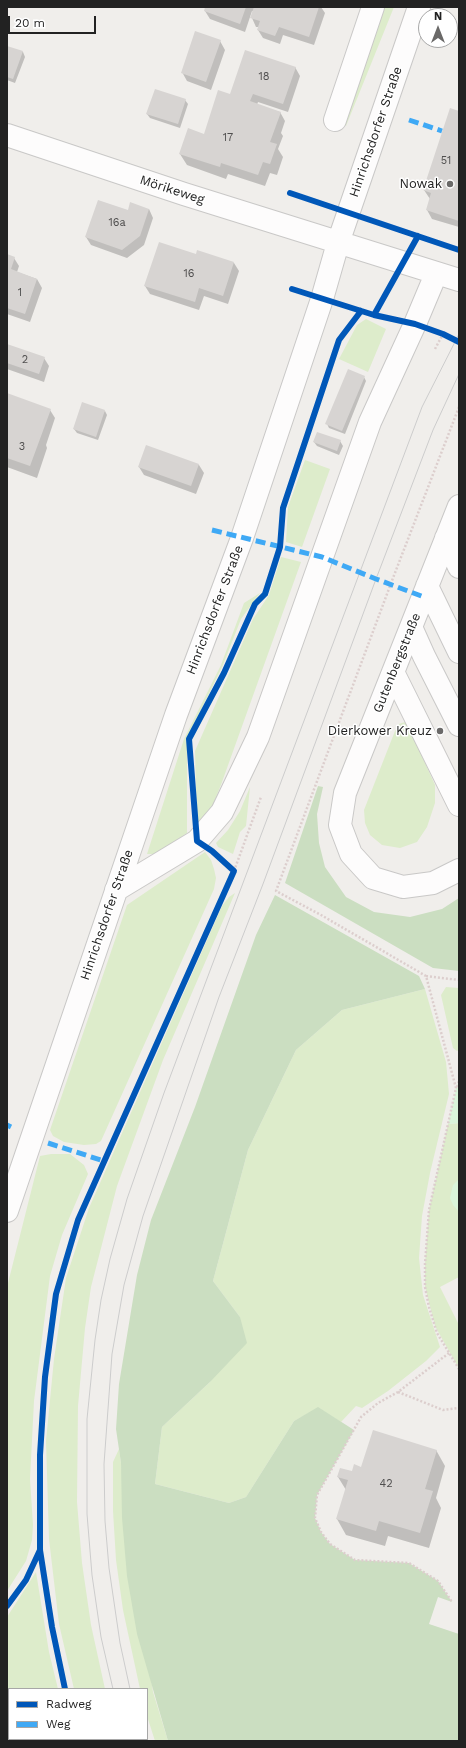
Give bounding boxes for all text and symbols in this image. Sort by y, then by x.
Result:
scale bar [10,8,98,34]
north arrow [418,8,458,48]
text: N [434,10,442,23]
text: 20 m [15,16,45,30]
street label: Hinrichsdorfer Straße [346,65,406,199]
house number: 18 [258,70,270,84]
house number: 17 [223,131,233,145]
house number: 51 [441,154,451,168]
street label: Mörikeweg [138,172,206,208]
place label: Nowak [400,176,442,192]
marker: Nowak [445,179,455,189]
house number: 16a [108,216,126,230]
house number: 16 [184,267,194,281]
house number: 1 [18,286,22,300]
house number: 2 [22,353,28,367]
house number: 3 [19,440,25,454]
street label: Hinrichsdorfer Straße [183,543,247,677]
street label: Gutenbergstraße [370,611,424,715]
place label: Dierkower Kreuz [328,723,432,739]
marker: Dierkower Kreuz [435,726,445,736]
street label: Hinrichsdorfer Straße [77,848,137,982]
house number: 42 [379,1477,393,1491]
legend [8,1688,148,1740]
text: Radweg [46,1697,91,1711]
text: Weg [46,1717,70,1731]

